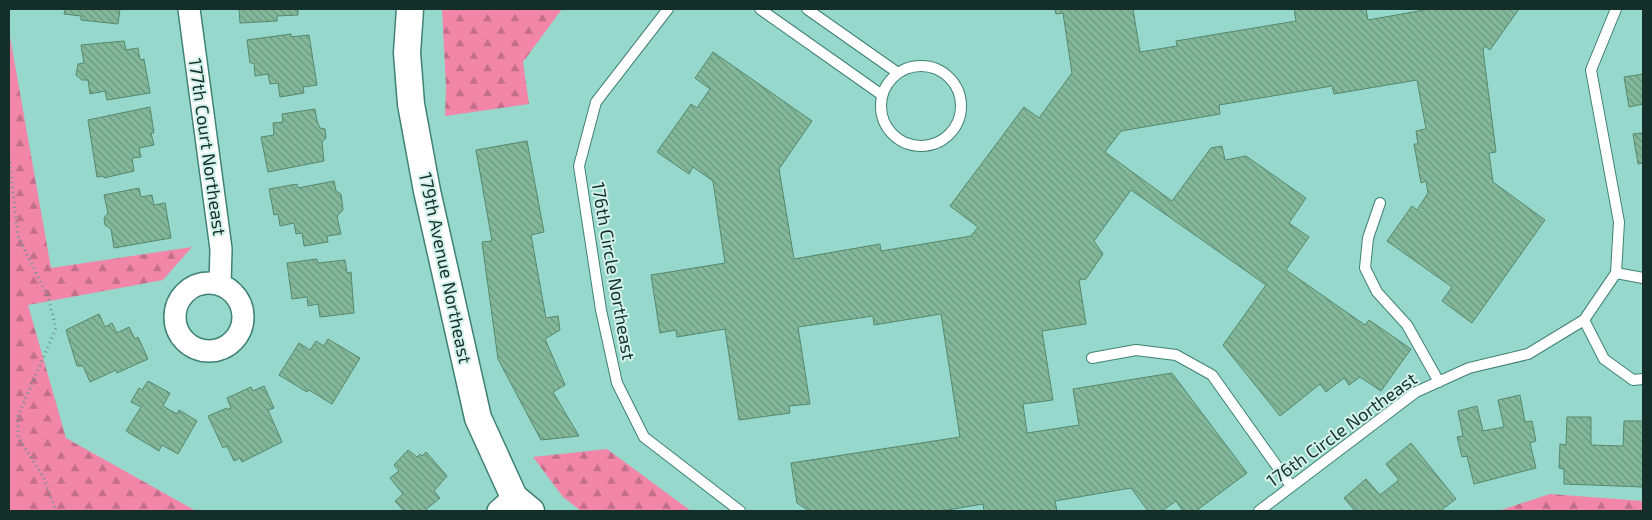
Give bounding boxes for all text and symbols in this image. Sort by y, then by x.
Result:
street label: 177th Court Northeast [185,57,231,237]
street label: 179th Avenue Northeast [415,170,477,366]
street label: 176th Circle Northeast [587,180,641,362]
street label: 176th Circle Northeast [1262,367,1421,491]

